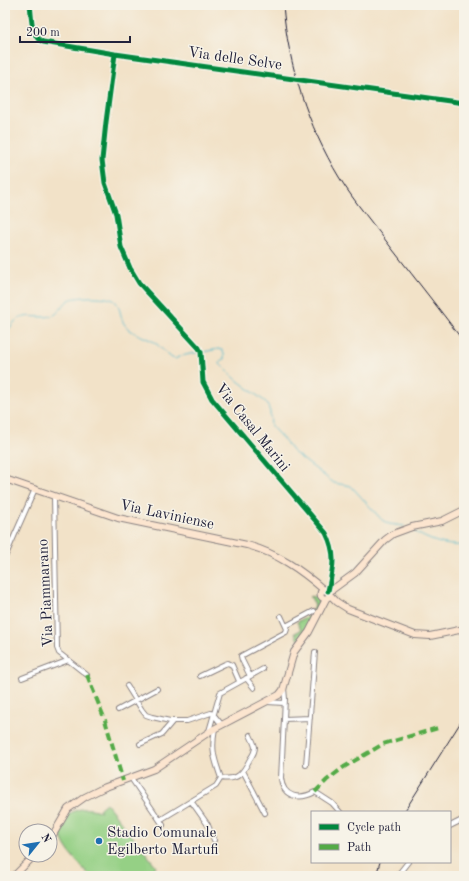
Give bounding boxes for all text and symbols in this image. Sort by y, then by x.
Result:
scale bar [20,18,130,44]
text: 200 m [26,27,60,39]
street label: Via delle Selve [187,45,283,74]
street label: Via Casal Marini [212,381,292,475]
street label: Via Laviniense [118,498,215,533]
street label: Via Piammarano [36,538,57,648]
legend [311,811,451,863]
text: Cycle path [347,822,402,834]
north arrow [18,823,58,863]
place label: Stadio Comunale Egilberto Martufi [107,826,219,858]
text: N [38,832,53,846]
marker: Stadio Comunale Egilberto Martufi [94,836,104,846]
text: Path [347,842,372,854]

